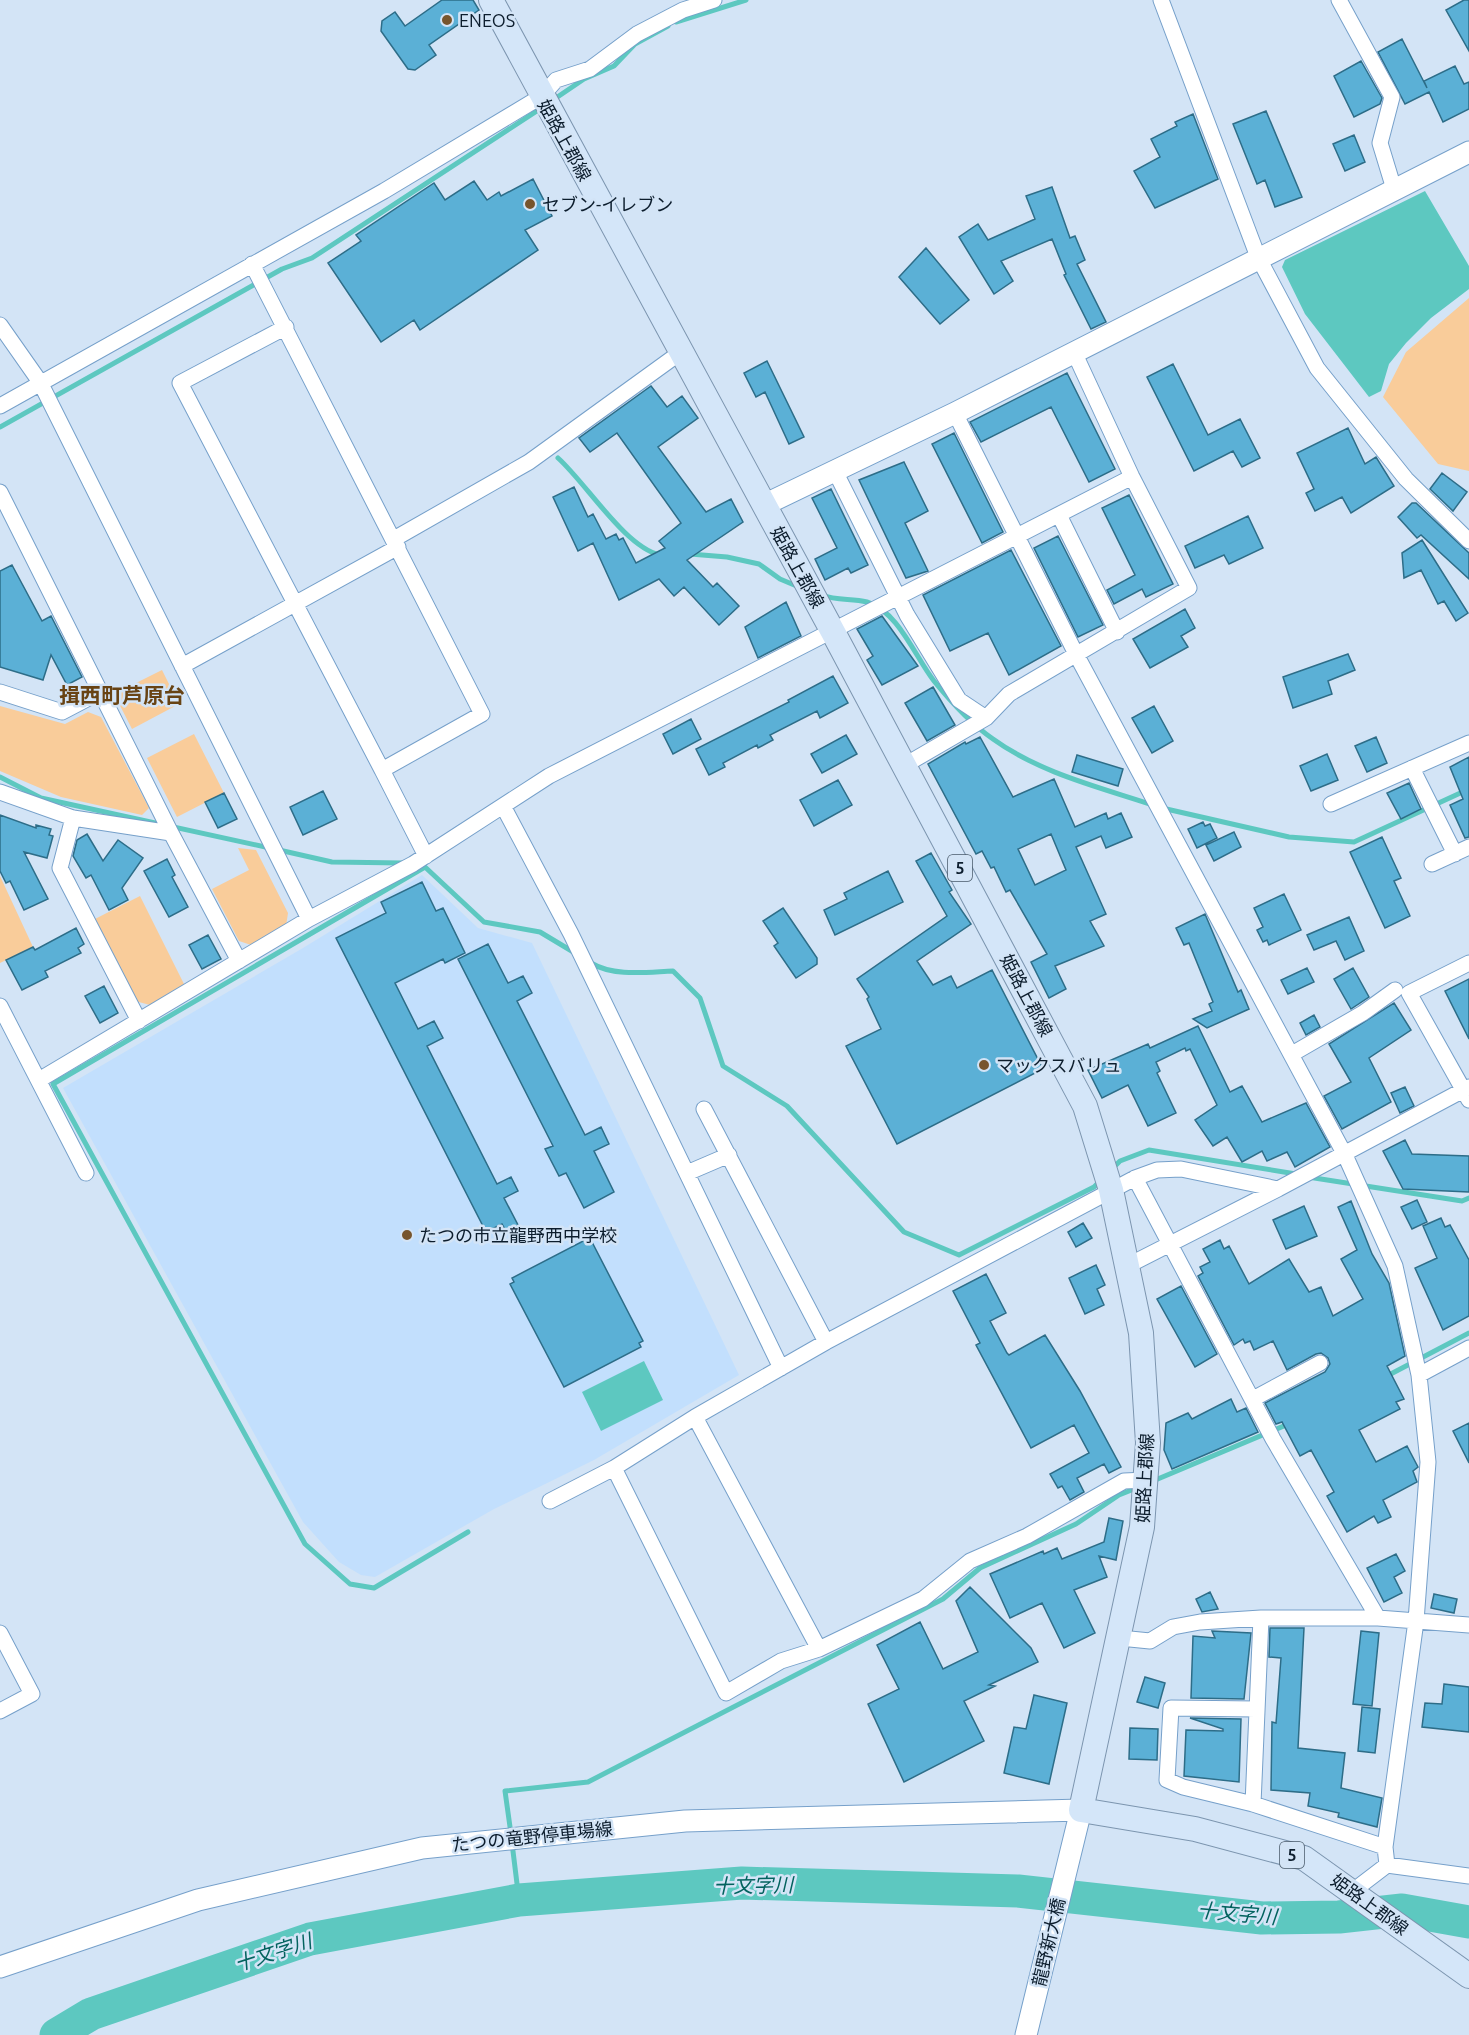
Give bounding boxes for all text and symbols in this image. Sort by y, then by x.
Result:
place label: ENEOS [459,10,515,30]
marker: ENEOS [440,13,454,27]
street label: 姫路上郡線 [534,96,596,184]
place label: セブン-イレブン [542,194,673,214]
marker: セブン-イレブン [523,197,537,211]
street label: 姫路上郡線 [767,523,829,611]
district label: 揖西町芦原台 [59,683,185,707]
road number: 5 [948,855,972,881]
street label: 姫路上郡線 [997,951,1057,1039]
place label: マックスバリュ [996,1055,1121,1075]
marker: マックスバリュ [977,1058,991,1072]
place label: たつの市立龍野西中学校 [419,1225,617,1245]
marker: たつの市立龍野西中学校 [400,1228,414,1242]
street label: 姫路上郡線 [1132,1433,1156,1523]
street label: たつの竜野停車場線 [450,1818,614,1854]
road number: 5 [1280,1842,1304,1868]
street label: 姫路上郡線 [1328,1869,1412,1939]
water label: 十文字川 [713,1873,795,1897]
street label: 龍野新大橋 [1028,1896,1068,1988]
water label: 十文字川 [1196,1898,1280,1928]
water label: 十文字川 [231,1928,316,1975]

